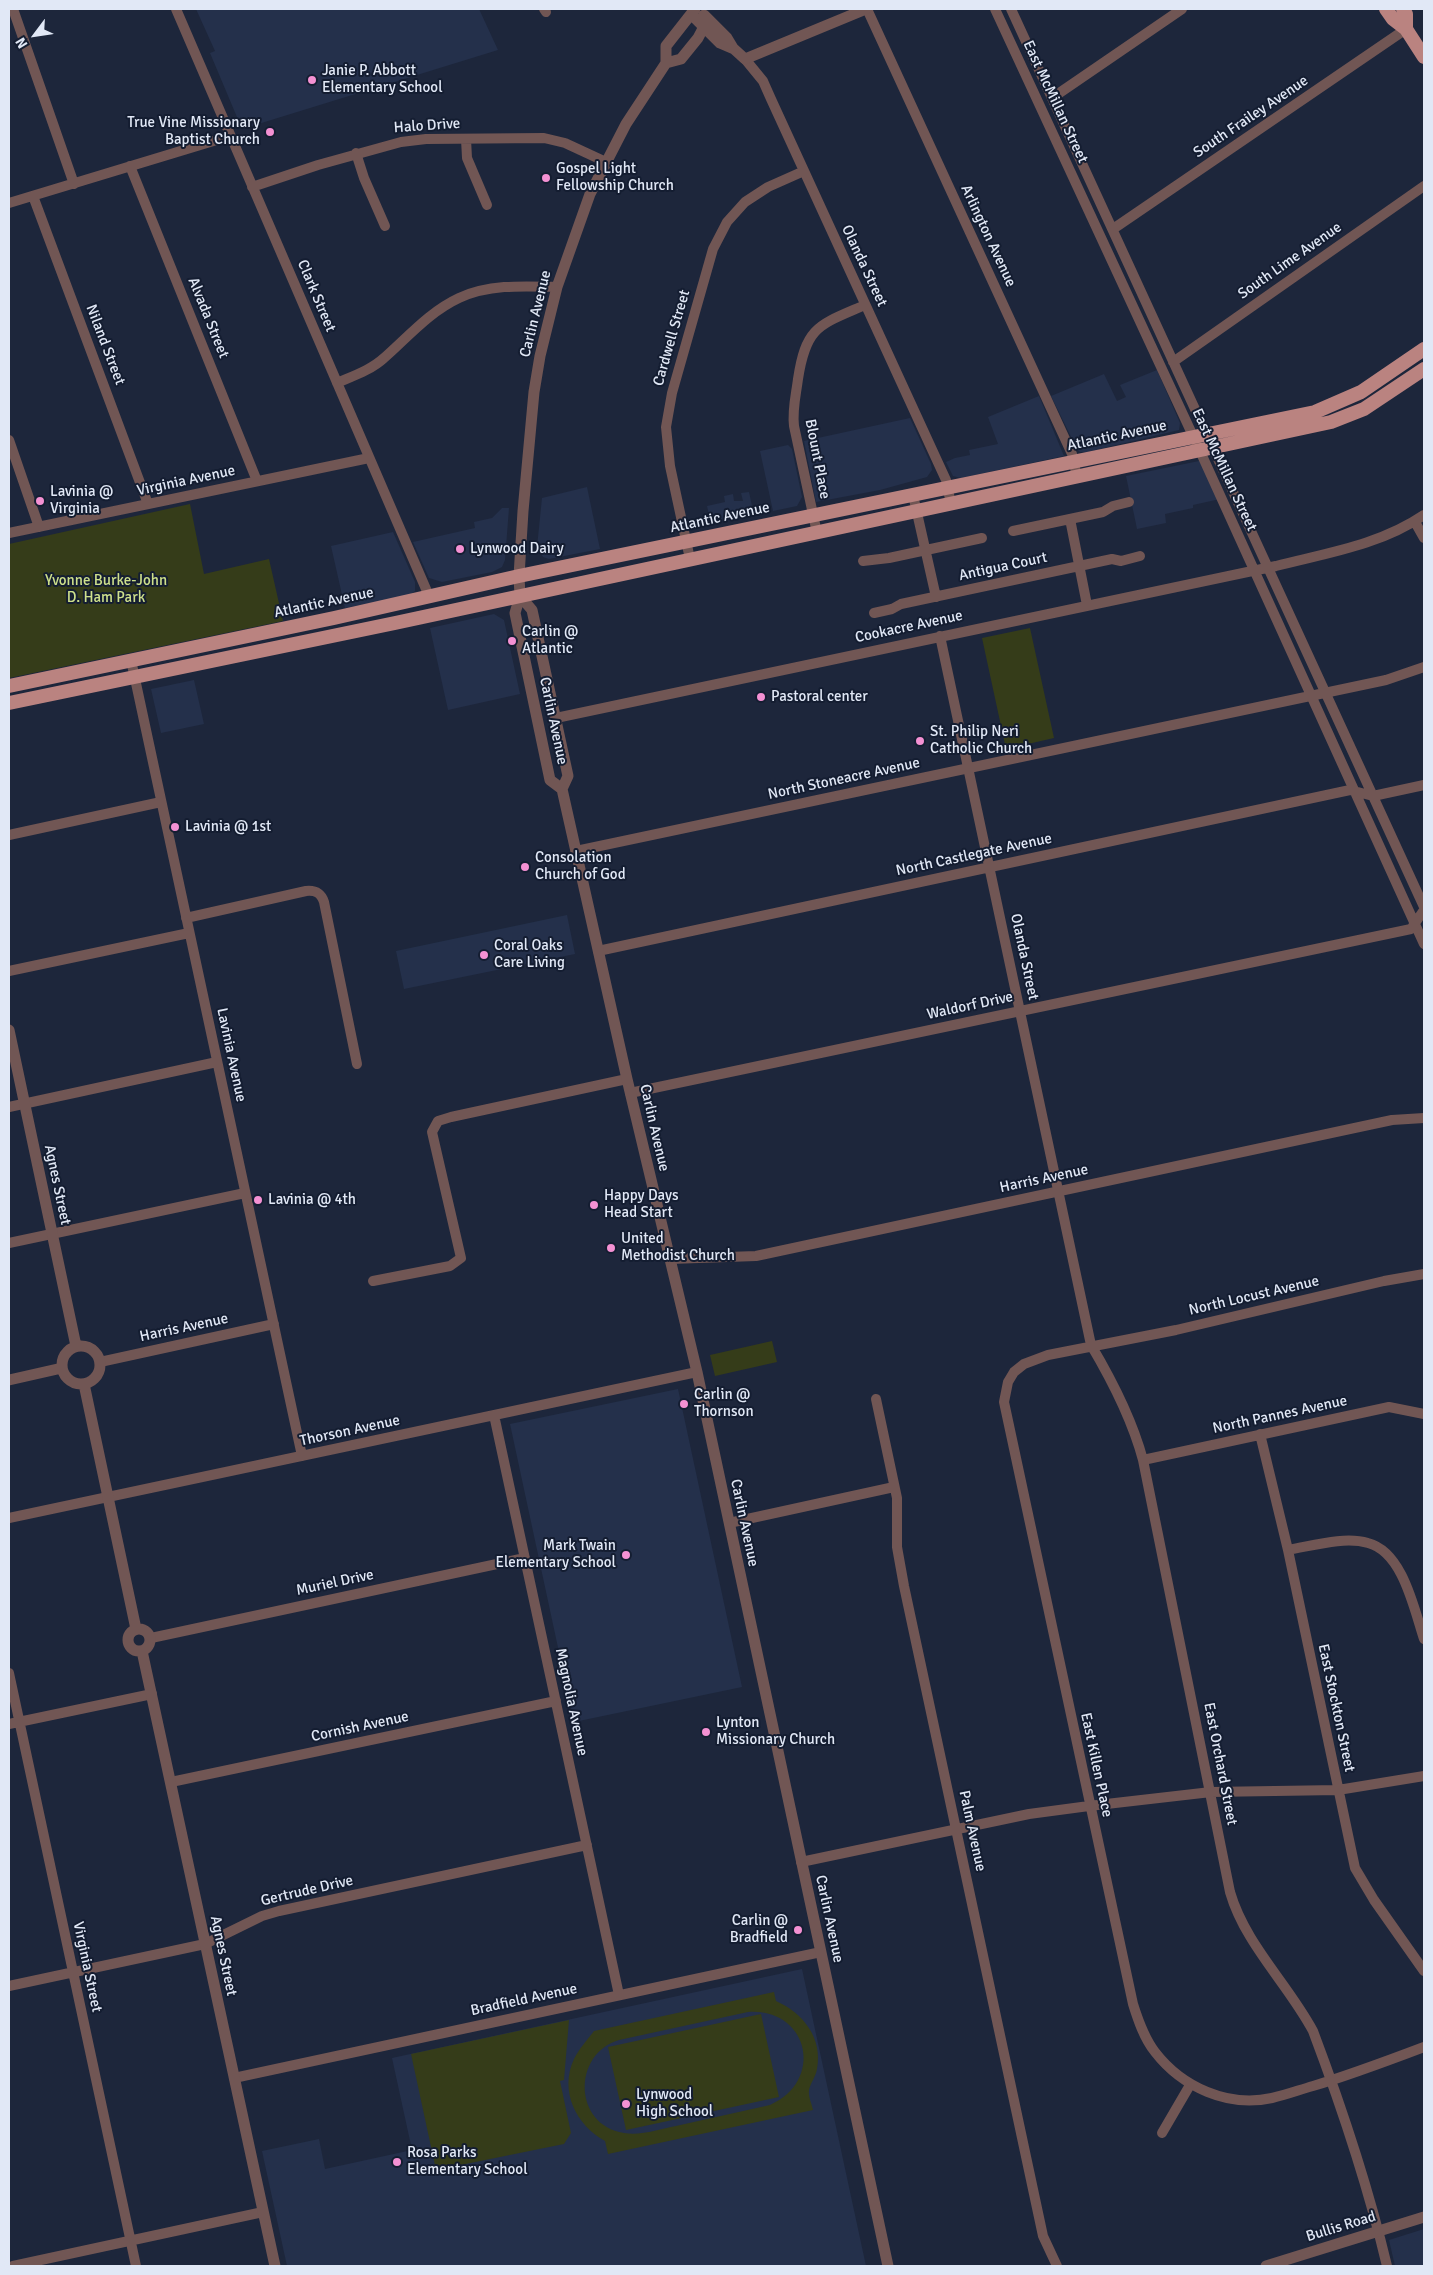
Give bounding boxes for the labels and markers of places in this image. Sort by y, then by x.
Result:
place label: Janie P. Abbott Elementary School [322,62,443,97]
marker: Janie P. Abbott Elementary School [306,74,318,86]
place label: True Vine Missionary Baptist Church [127,114,260,149]
marker: True Vine Missionary Baptist Church [264,126,276,138]
place label: Gospel Light Fellowship Church [556,160,674,195]
marker: Gospel Light Fellowship Church [540,172,552,184]
place label: Lavinia @ Virginia [50,483,113,518]
marker: Lavinia @ Virginia [34,495,46,507]
place label: Lynwood Dairy [470,540,564,558]
marker: Lynwood Dairy [454,543,466,555]
place label: Carlin @ Atlantic [522,623,578,658]
marker: Carlin @ Atlantic [506,635,518,647]
place label: Pastoral center [771,688,868,706]
marker: Pastoral center [755,691,767,703]
place label: St. Philip Neri Catholic Church [930,723,1032,758]
marker: St. Philip Neri Catholic Church [914,735,926,747]
place label: Lavinia @ 1st [185,818,271,836]
marker: Lavinia @ 1st [169,821,181,833]
place label: Consolation Church of God [535,849,626,884]
marker: Consolation Church of God [519,861,531,873]
place label: Coral Oaks Care Living [494,937,565,972]
marker: Coral Oaks Care Living [478,949,490,961]
place label: Happy Days Head Start [604,1187,679,1222]
place label: Lavinia @ 4th [268,1191,356,1209]
marker: Lavinia @ 4th [252,1194,264,1206]
marker: Happy Days Head Start [588,1199,600,1211]
place label: United Methodist Church [621,1230,735,1265]
marker: United Methodist Church [605,1242,617,1254]
place label: Carlin @ Thornson [694,1386,754,1421]
marker: Carlin @ Thornson [678,1398,690,1410]
place label: Mark Twain Elementary School [495,1537,616,1572]
marker: Mark Twain Elementary School [620,1549,632,1561]
place label: Lynton Missionary Church [716,1714,835,1749]
marker: Lynton Missionary Church [700,1726,712,1738]
place label: Carlin @ Bradfield [730,1912,788,1947]
marker: Carlin @ Bradfield [792,1924,804,1936]
place label: Lynwood High School [636,2086,713,2121]
marker: Lynwood High School [620,2098,632,2110]
place label: Rosa Parks Elementary School [407,2144,528,2179]
marker: Rosa Parks Elementary School [391,2156,403,2168]

